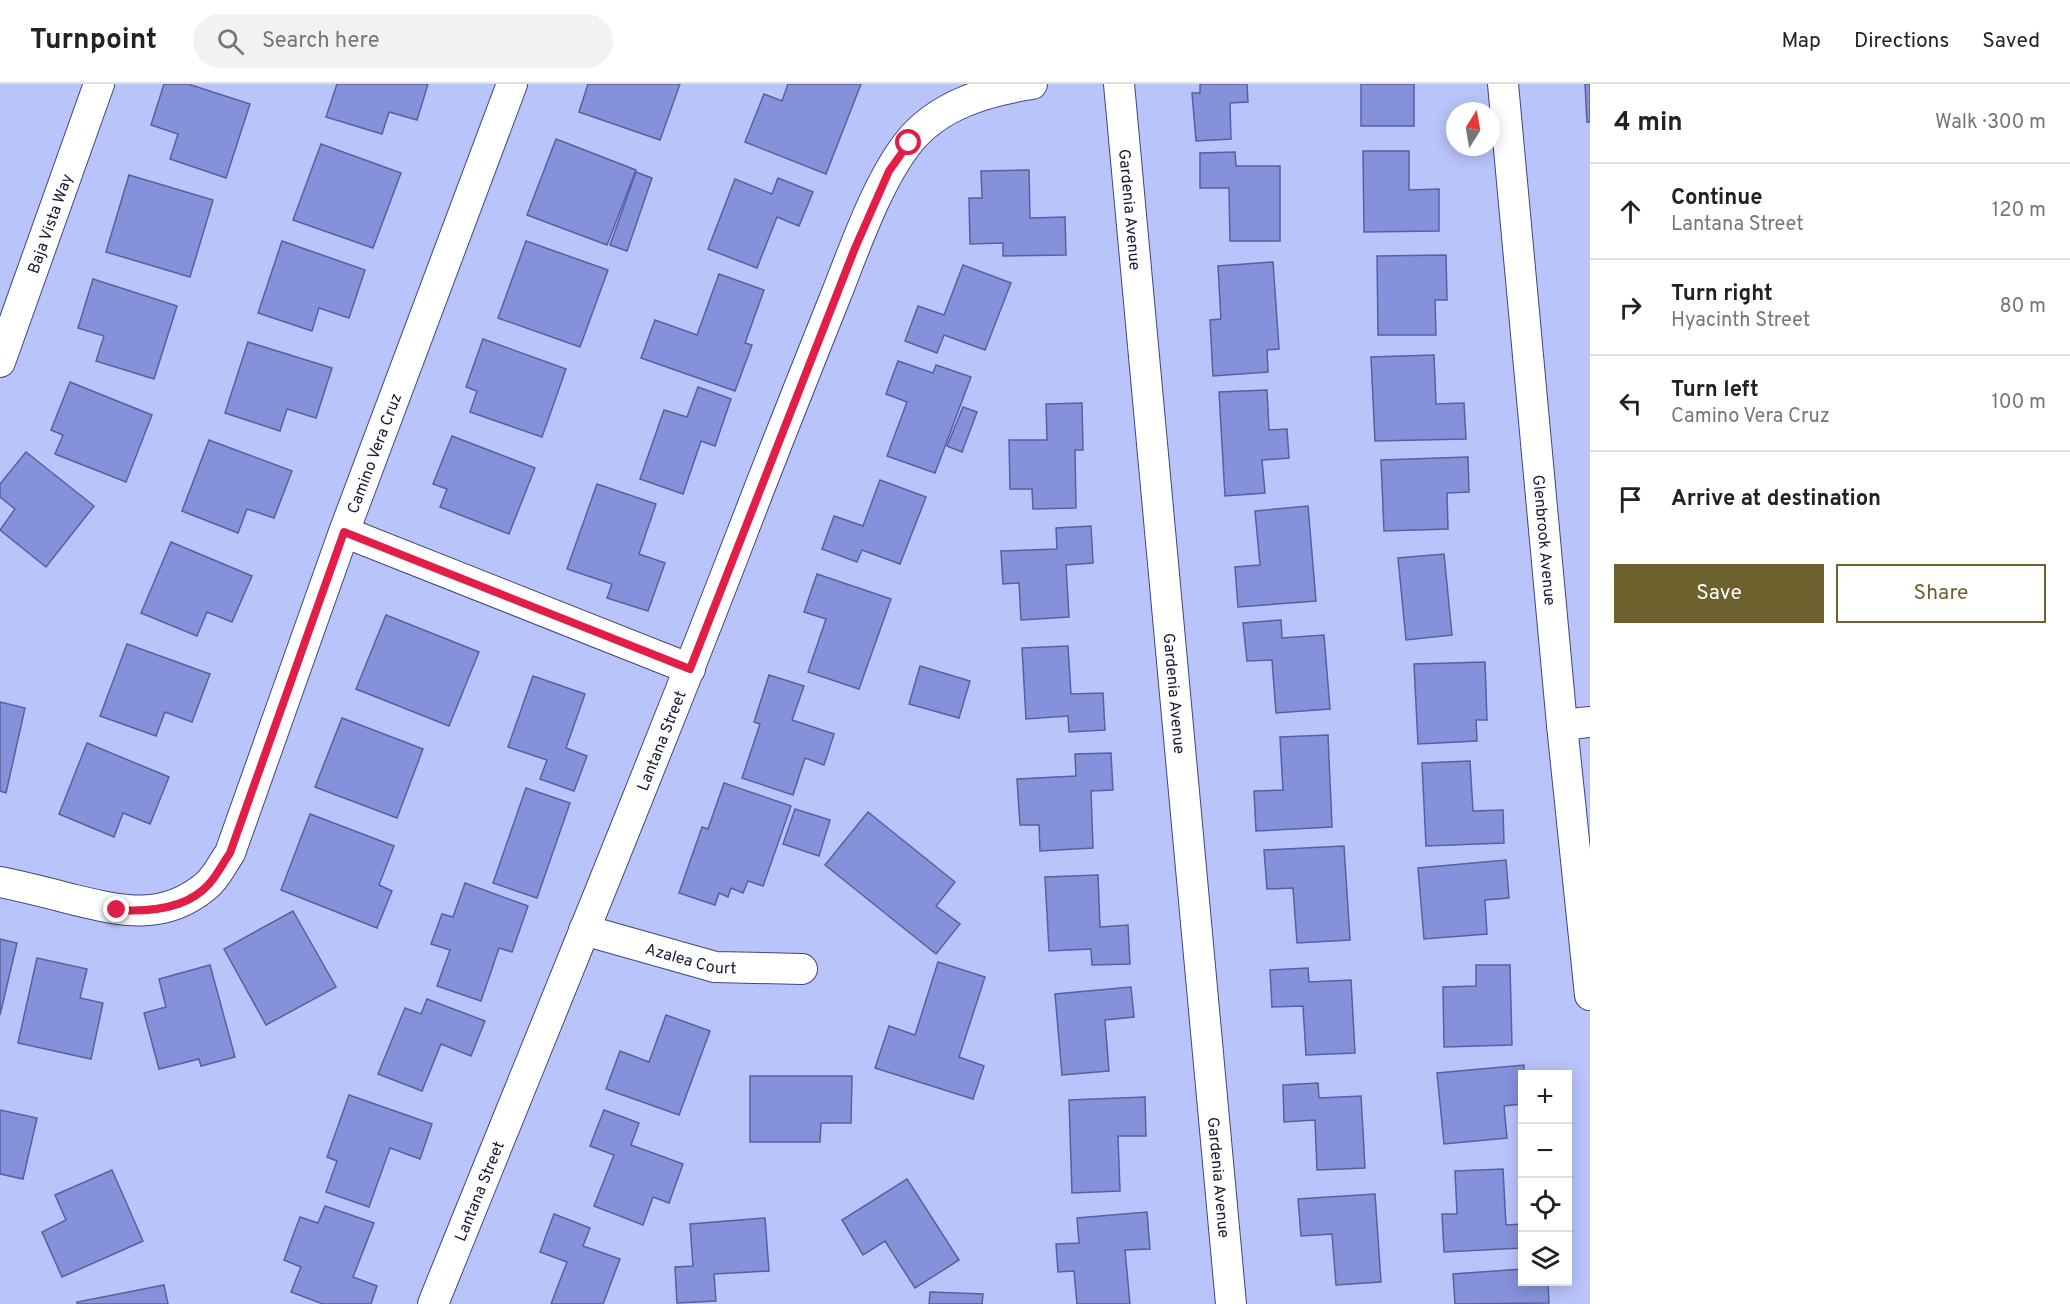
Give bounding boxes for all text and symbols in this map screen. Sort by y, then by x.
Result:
search box [193,14,613,68]
text: Turnpoint [30,23,157,59]
icon: search [214,25,247,58]
text: Search here [262,28,379,55]
text: Map [1781,28,1821,55]
text: Directions [1854,28,1949,55]
text: Saved [1982,28,2040,55]
north arrow [1446,102,1500,156]
text: 4 min [1614,107,1683,140]
text: Walk · 300 m [1935,110,2046,136]
route start [895,129,921,155]
street label: Gardenia Avenue [1113,148,1144,271]
street label: Baja Vista Way [24,172,78,277]
text: Continue [1671,185,1762,212]
icon: ahead [1614,195,1647,228]
text: 120 m [1992,198,2046,224]
text: Lantana Street [1671,212,1804,238]
text: Turn right [1671,281,1773,308]
icon: right [1614,291,1647,324]
text: 80 m [2000,294,2046,320]
text: Hyacinth Street [1671,308,1810,334]
text: Turn left [1671,377,1759,404]
icon: left [1614,387,1647,420]
text: 100 m [1991,390,2046,416]
street label: Camino Vera Cruz [344,391,407,517]
text: Camino Vera Cruz [1671,404,1830,430]
street label: Glenbrook Avenue [1527,474,1559,606]
icon: arrive [1614,483,1647,516]
text: Arrive at destination [1671,486,1881,513]
button: Save [1614,564,1824,623]
button: Share [1836,564,2046,623]
street label: Gardenia Avenue [1157,632,1188,755]
street label: Lantana Street [634,688,692,794]
route end [103,896,129,922]
street label: Azalea Court [643,940,737,979]
map controls [1518,1070,1572,1286]
button: + [1518,1070,1572,1124]
street label: Gardenia Avenue [1202,1116,1233,1239]
button: − [1518,1124,1572,1178]
street label: Lantana Street [451,1139,510,1245]
button: locate [1518,1178,1572,1232]
button: layers [1518,1232,1572,1286]

